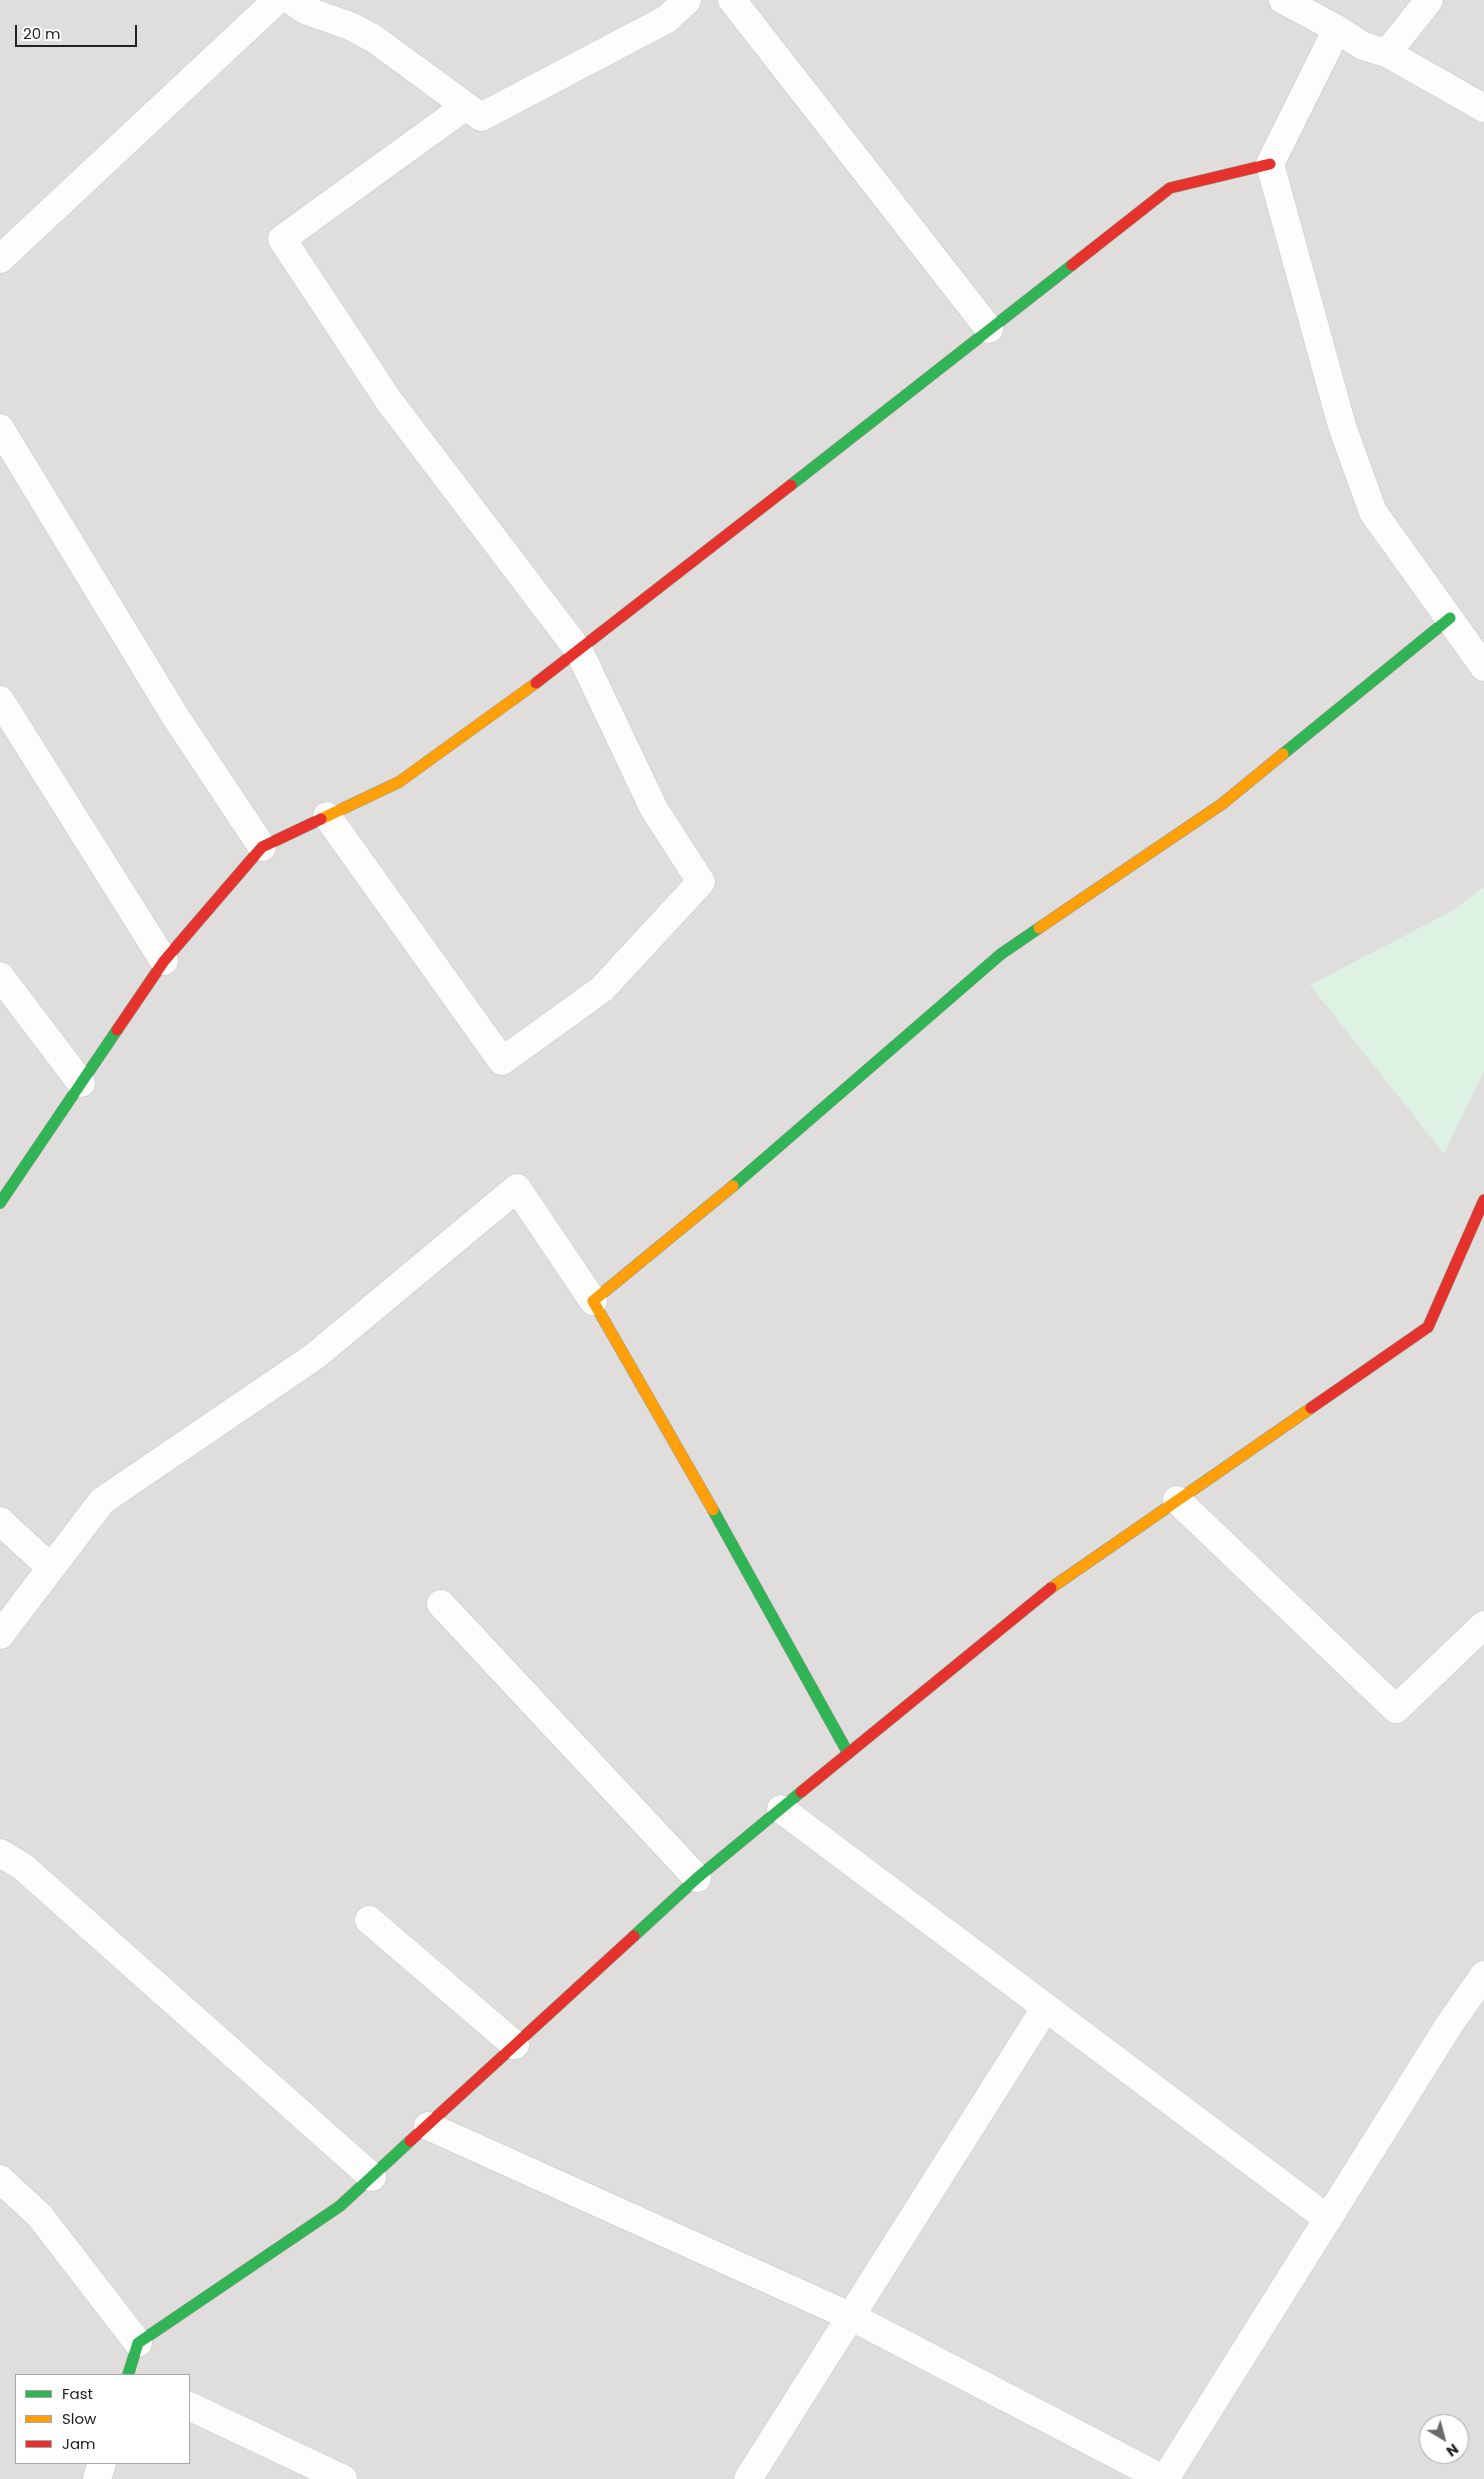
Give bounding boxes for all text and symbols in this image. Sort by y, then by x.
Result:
scale bar [18,15,140,47]
text: 20 m [23,23,61,44]
legend [15,2374,190,2464]
text: Fast [62,2383,93,2404]
text: Slow [62,2408,96,2429]
north arrow [1419,2414,1469,2464]
text: Jam [62,2433,96,2454]
text: N [1442,2439,1463,2461]

